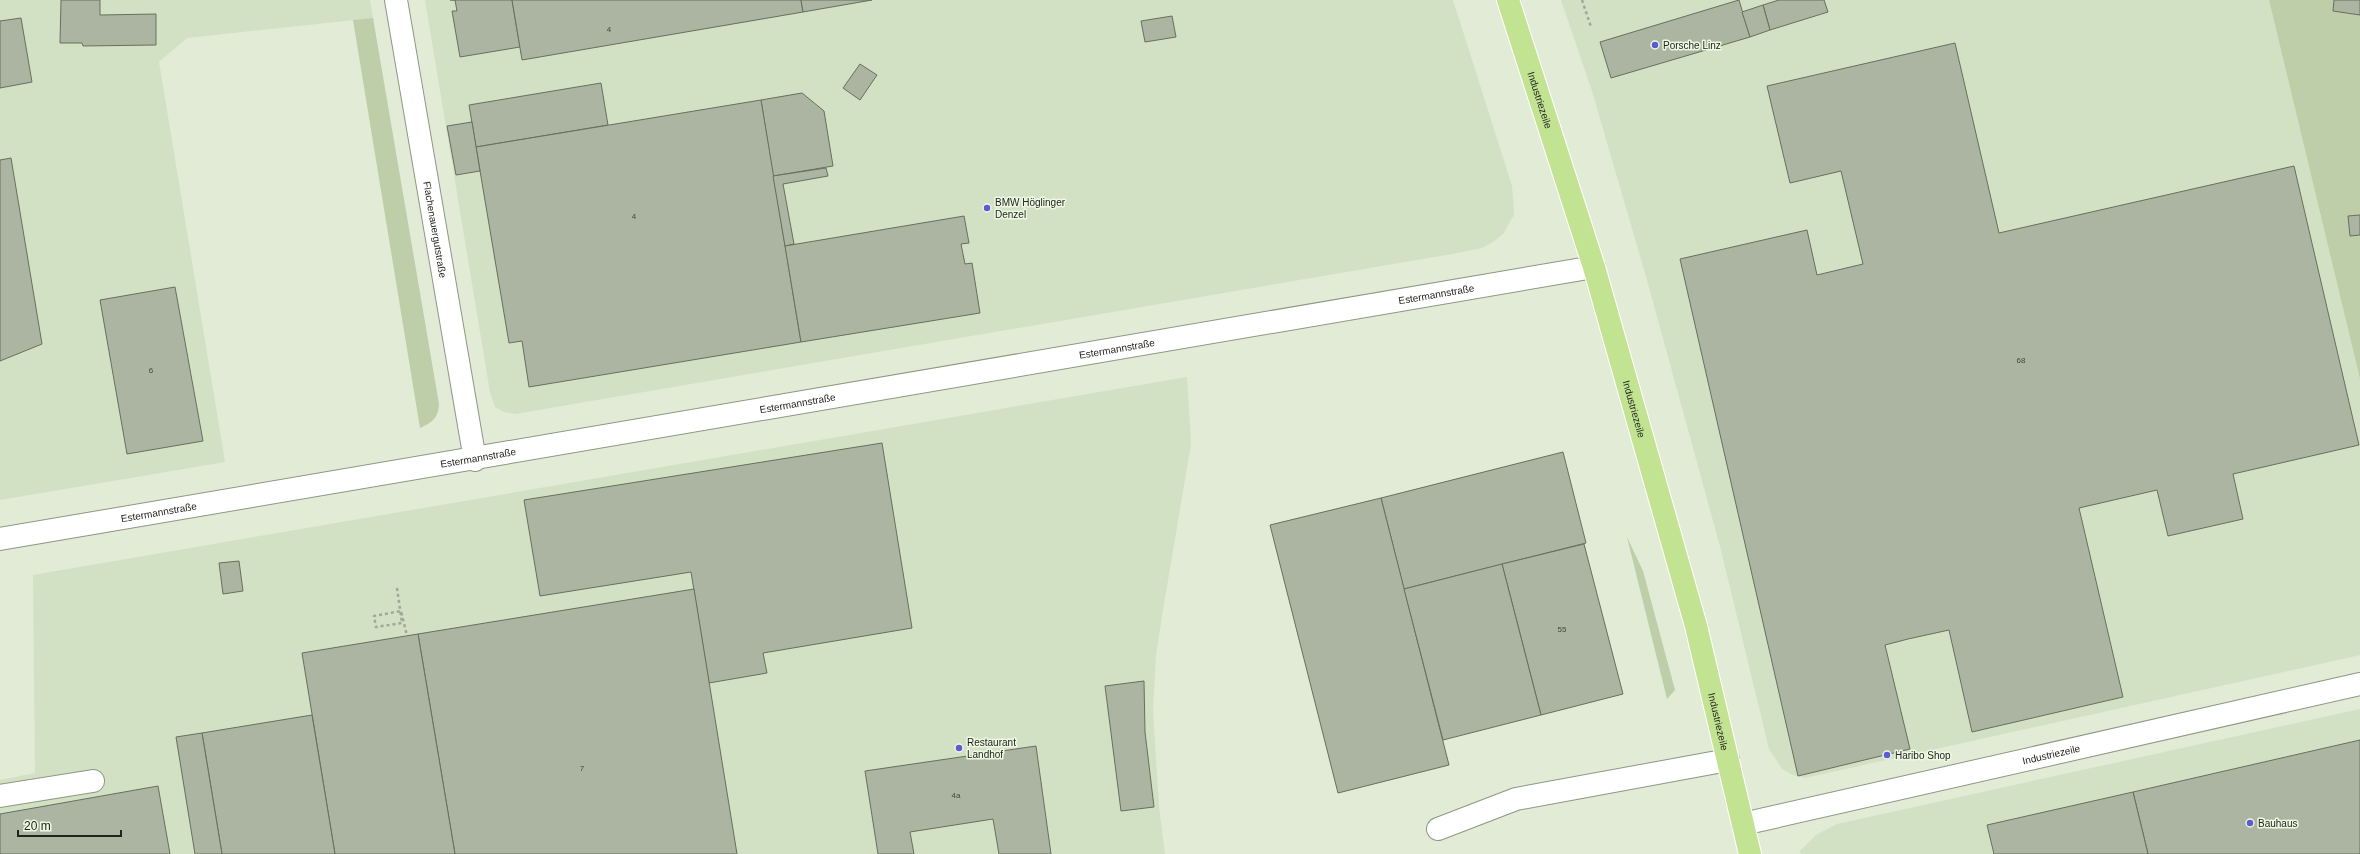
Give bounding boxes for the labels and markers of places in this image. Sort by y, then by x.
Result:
marker: Porsche Linz [1650,40,1660,50]
place label: Porsche Linz [1663,40,1721,51]
place label: BMW Höglinger Denzel [995,197,1066,220]
marker: BMW Höglinger Denzel [982,203,992,213]
place label: Restaurant Landhof [967,737,1016,760]
marker: Restaurant Landhof [954,743,964,753]
marker: Haribo Shop [1882,750,1892,760]
place label: Haribo Shop [1895,750,1951,761]
marker: Bauhaus [2245,818,2255,828]
place label: Bauhaus [2258,818,2297,829]

